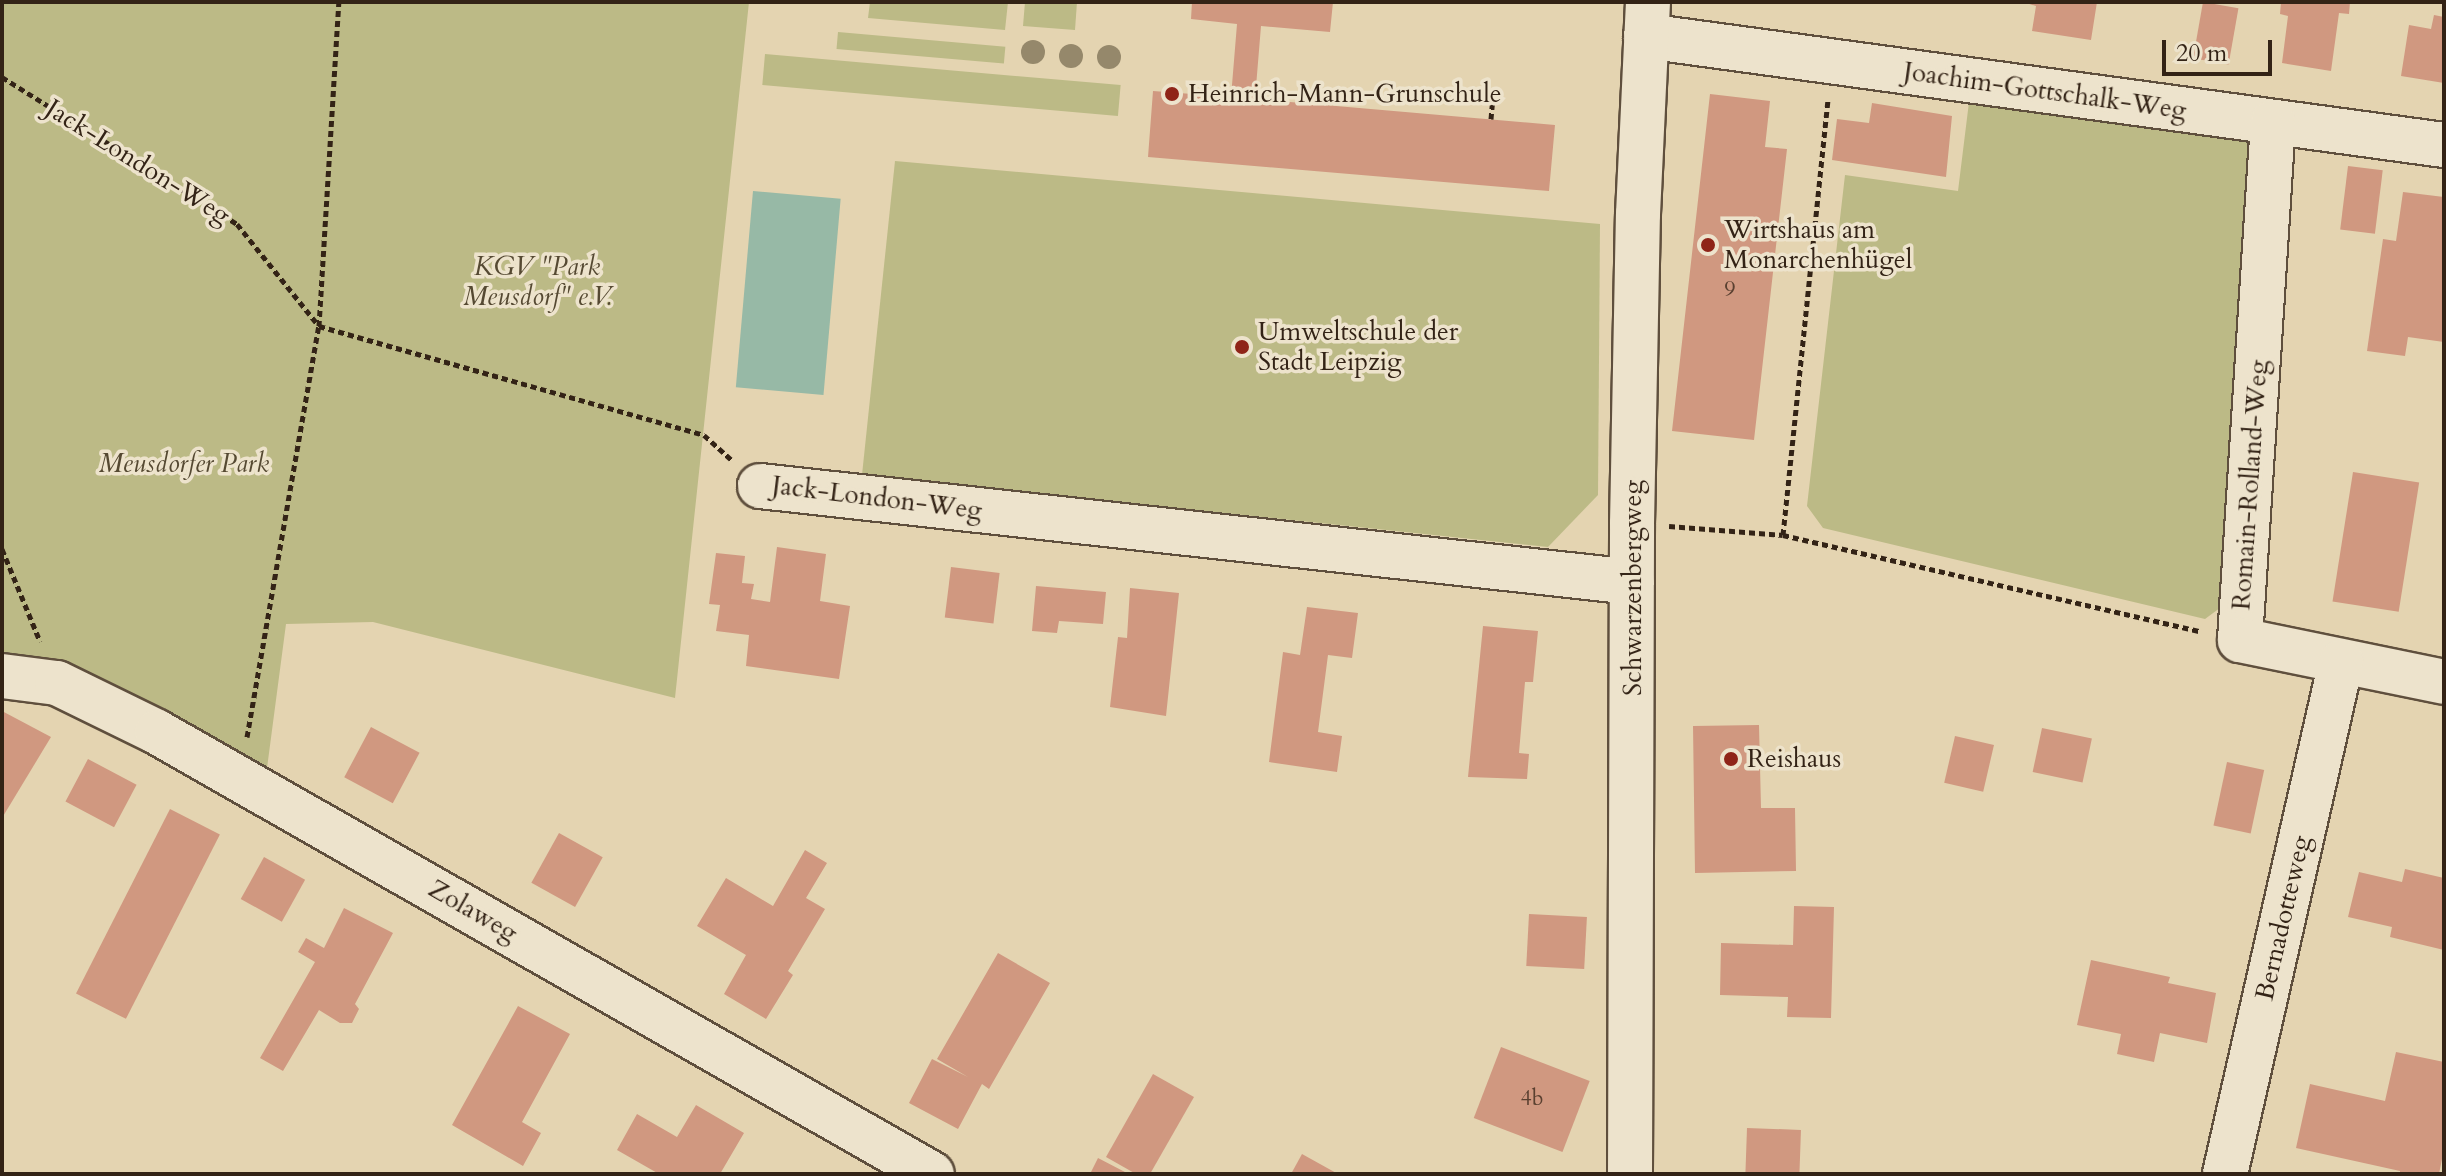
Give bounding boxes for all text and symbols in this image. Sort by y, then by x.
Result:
scale bar [2166,24,2276,74]
text: 20 m [2176,37,2227,70]
street label: Joachim-Gottschalk-Weg [1901,56,2189,126]
place label: Heinrich-Mann-Grunschule [1188,78,1502,110]
marker: Heinrich-Mann-Grunschule [1163,85,1181,103]
street label: Jack-London-Weg [40,93,236,231]
place label: Wirtshaus am Monarchenhügel [1724,214,1912,276]
marker: Wirtshaus am Monarchenhügel [1699,236,1717,254]
park label: KGV "Park Meusdorf" e.V. [463,251,611,312]
house number: 9 [1724,277,1736,303]
place label: Umweltschule der Stadt Leipzig [1258,316,1458,378]
marker: Umweltschule der Stadt Leipzig [1233,338,1251,356]
street label: Romain-Rolland-Weg [2226,359,2274,611]
park label: Meusdorfer Park [99,448,269,480]
street label: Jack-London-Weg [770,470,984,526]
street label: Schwarzenbergweg [1617,480,1649,696]
place label: Reishaus [1747,743,1841,775]
marker: Reishaus [1722,750,1740,768]
street label: Bernadotteweg [2249,832,2317,1004]
street label: Zolaweg [423,873,523,949]
house number: 4b [1520,1086,1544,1112]

